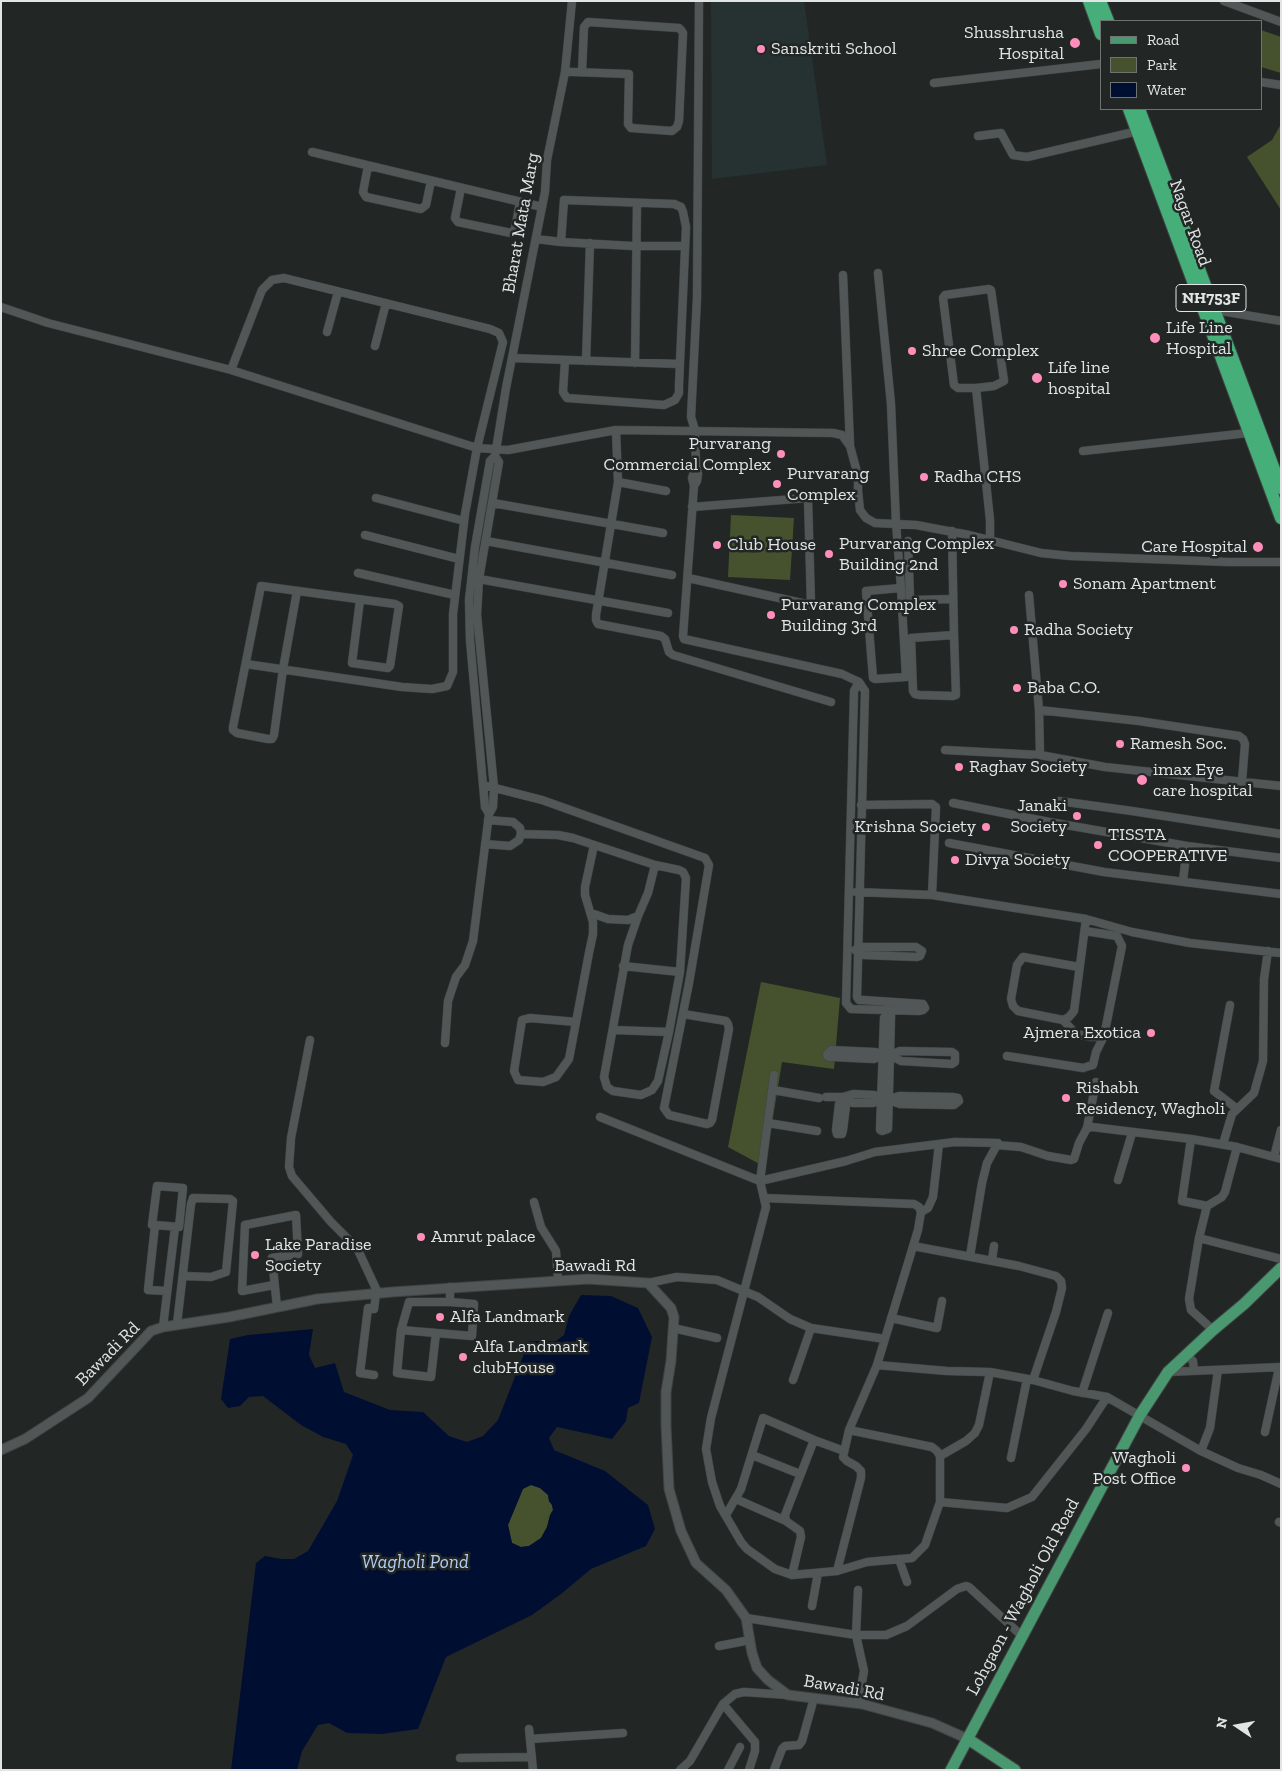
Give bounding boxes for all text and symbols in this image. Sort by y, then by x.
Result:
legend [1100,20,1262,110]
place label: Shusshrusha Hospital [964,22,1064,64]
text: Road [1147,31,1179,49]
marker: Shusshrusha Hospital [1068,36,1082,50]
place label: Sanskriti School [771,38,896,60]
marker: Sanskriti School [755,43,767,55]
text: Park [1147,56,1177,74]
text: Water [1147,81,1187,99]
street label: Bharat Mata Marg [498,151,544,295]
street label: Nagar Road [1164,177,1216,269]
road number: NH753F [1176,284,1246,312]
place label: Life Line Hospital [1166,317,1233,359]
marker: Life Line Hospital [1148,331,1162,345]
place label: Shree Complex [922,340,1039,362]
marker: Shree Complex [906,345,918,357]
place label: Life line hospital [1048,357,1110,399]
marker: Life line hospital [1030,371,1044,385]
place label: Purvarang Commercial Complex [604,433,771,476]
marker: Purvarang Commercial Complex [775,448,787,460]
place label: Purvarang Complex [787,463,869,506]
place label: Radha CHS [934,466,1021,488]
marker: Radha CHS [918,471,930,483]
marker: Purvarang Complex [771,478,783,490]
place label: Purvarang Complex Building 2nd [839,533,994,576]
place label: Club House [727,534,816,556]
place label: Care Hospital [1141,536,1247,558]
marker: Club House [711,539,723,551]
marker: Care Hospital [1251,540,1265,554]
marker: Purvarang Complex Building 2nd [823,548,835,560]
place label: Sonam Apartment [1073,573,1216,595]
marker: Sonam Apartment [1057,578,1069,590]
place label: Purvarang Complex Building 3rd [781,594,936,636]
marker: Purvarang Complex Building 3rd [765,609,777,621]
place label: Radha Society [1024,619,1133,641]
marker: Radha Society [1008,624,1020,636]
place label: Baba C.O. [1027,677,1100,699]
marker: Baba C.O. [1011,682,1023,694]
place label: Ramesh Soc. [1130,733,1227,755]
marker: Ramesh Soc. [1114,738,1126,750]
place label: Raghav Society [969,756,1087,778]
place label: imax Eye care hospital [1153,759,1252,802]
marker: Raghav Society [953,761,965,773]
marker: imax Eye care hospital [1135,773,1149,787]
place label: Janaki Society [1010,795,1067,838]
marker: Janaki Society [1071,810,1083,822]
place label: Krishna Society [854,816,976,838]
marker: Krishna Society [980,821,992,833]
place label: TISSTA COOPERATIVE [1108,824,1227,866]
marker: TISSTA COOPERATIVE [1092,839,1104,851]
place label: Divya Society [965,849,1070,871]
marker: Divya Society [949,854,961,866]
place label: Ajmera Exotica [1023,1022,1141,1044]
marker: Ajmera Exotica [1145,1027,1157,1039]
place label: Rishabh Residency, Wagholi [1076,1077,1225,1120]
marker: Rishabh Residency, Wagholi [1060,1092,1072,1104]
place label: Amrut palace [431,1226,535,1248]
marker: Amrut palace [415,1231,427,1243]
place label: Lake Paradise Society [265,1234,372,1276]
marker: Lake Paradise Society [249,1249,261,1261]
street label: Bawadi Rd [554,1255,636,1277]
place label: Alfa Landmark [450,1306,565,1328]
marker: Alfa Landmark [434,1311,446,1323]
street label: Bawadi Rd [72,1318,144,1390]
place label: Alfa Landmark clubHouse [473,1336,588,1378]
marker: Alfa Landmark clubHouse [457,1351,469,1363]
place label: Wagholi Post Office [1093,1447,1176,1490]
marker: Wagholi Post Office [1180,1462,1192,1474]
street label: Lohgaon - Wagholi Old Road [962,1495,1084,1699]
water label: Wagholi Pond [361,1552,469,1574]
street label: Bawadi Rd [802,1670,886,1706]
north arrow [1212,1701,1262,1751]
text: N [1212,1716,1231,1730]

